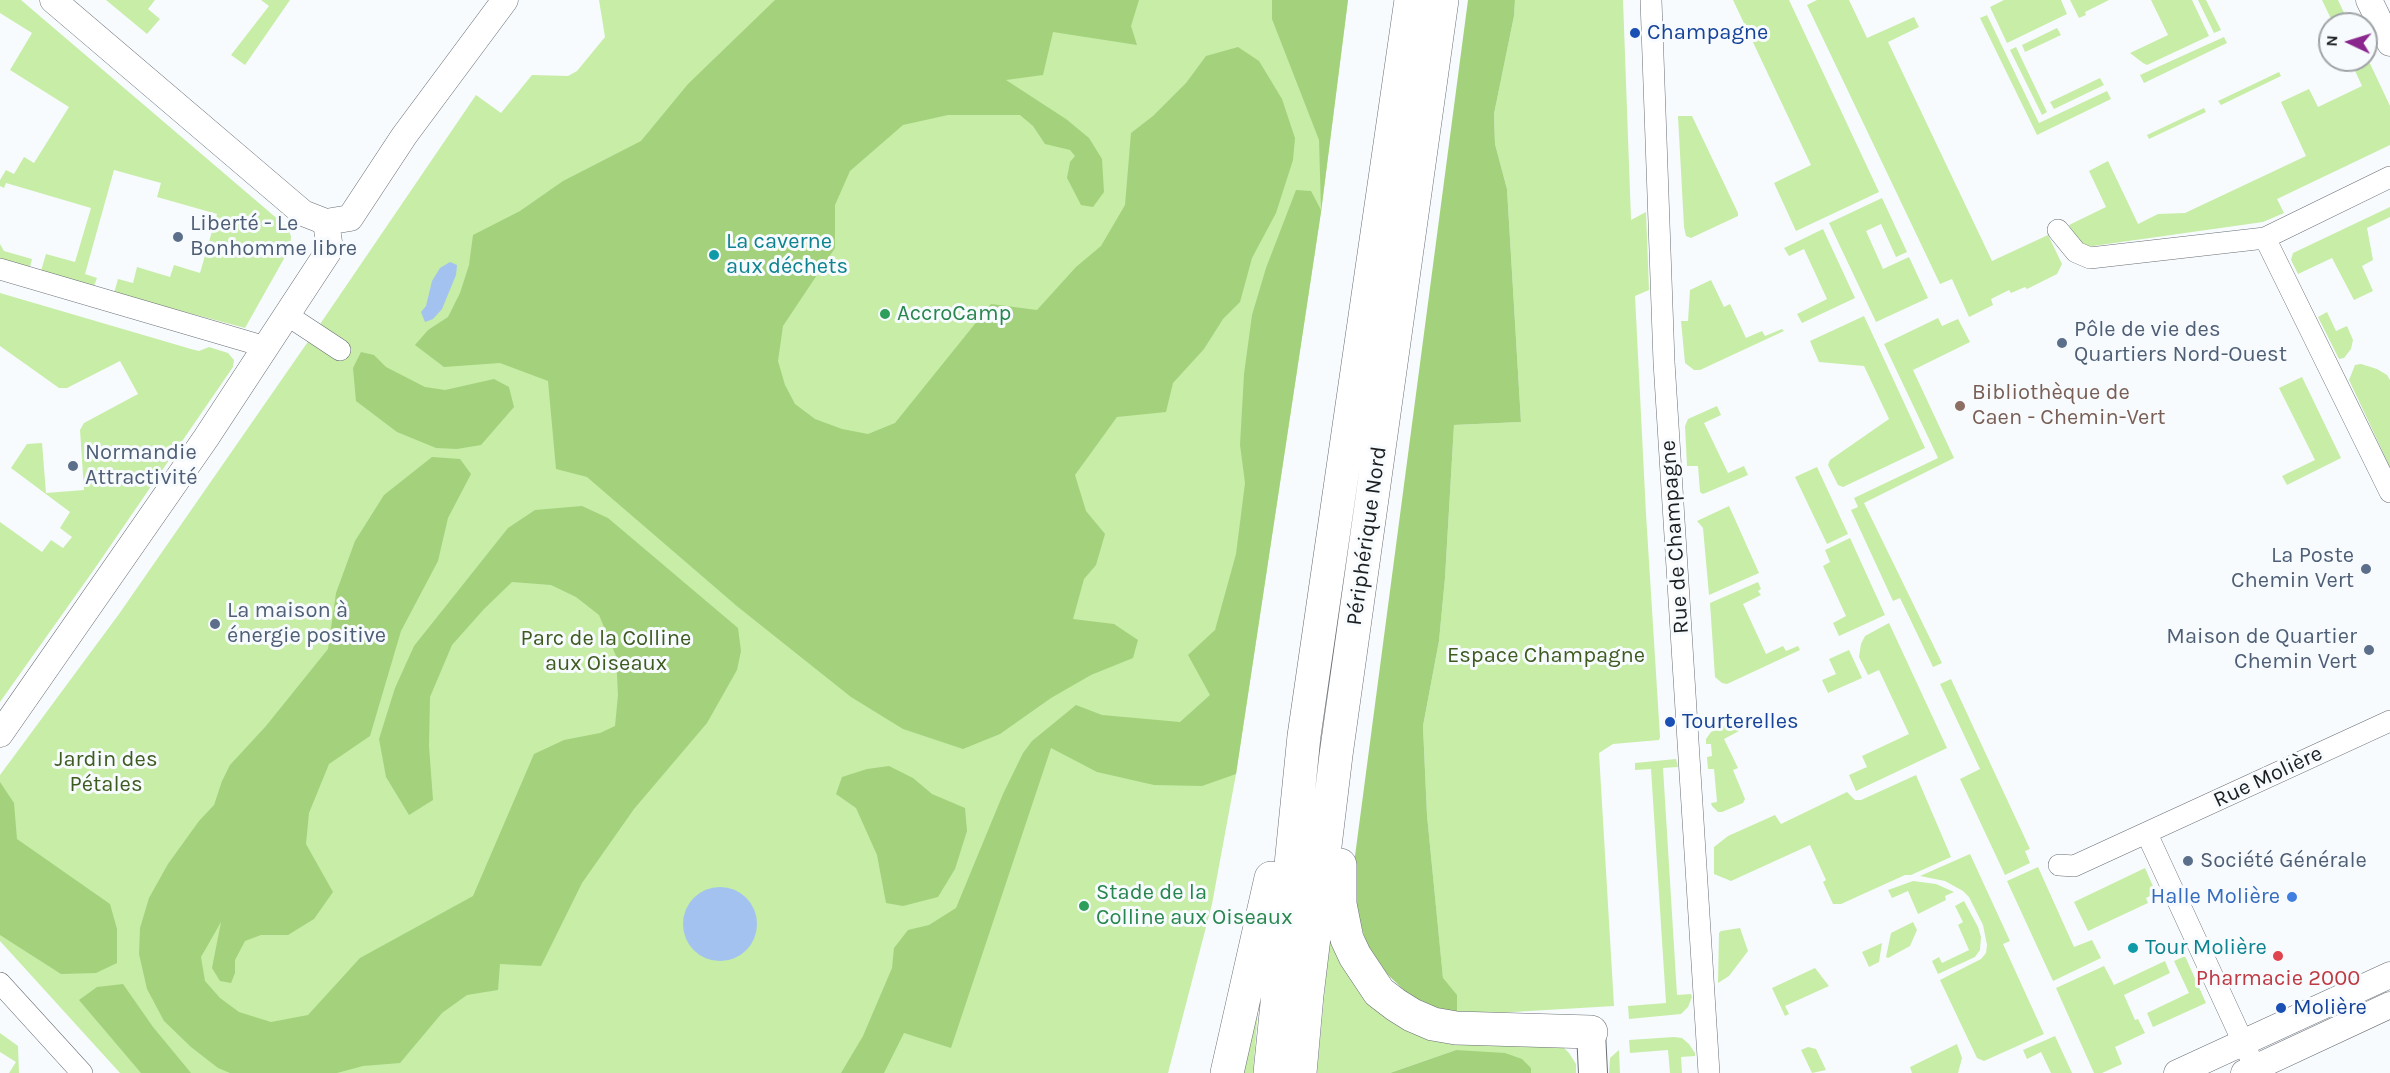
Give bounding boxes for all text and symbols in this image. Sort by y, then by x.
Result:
north arrow [2318,12,2378,72]
place label: Champagne [1647,20,1768,46]
marker: Champagne [1628,26,1642,40]
text: N [2322,34,2341,47]
place label: Liberté - Le Bonhomme libre [190,211,357,262]
place label: La caverne aux déchets [726,229,848,280]
marker: Liberté - Le Bonhomme libre [171,230,185,244]
marker: La caverne aux déchets [707,248,721,262]
place label: AccroCamp [897,301,1011,327]
marker: AccroCamp [878,307,892,321]
place label: Pôle de vie des Quartiers Nord-Ouest [2074,317,2287,368]
marker: Pôle de vie des Quartiers Nord-Ouest [2055,336,2069,350]
place label: Bibliothèque de Caen - Chemin-Vert [1972,380,2166,432]
marker: Bibliothèque de Caen - Chemin-Vert [1953,399,1967,413]
street label: Rue de Champagne [1655,439,1695,635]
place label: Normandie Attractivité [85,440,198,492]
street label: Périphérique Nord [1341,445,1393,627]
marker: Normandie Attractivité [66,459,80,473]
place label: La Poste Chemin Vert [2231,543,2354,594]
marker: La Poste Chemin Vert [2359,562,2373,576]
place label: La maison à énergie positive [227,598,386,650]
marker: La maison à énergie positive [208,617,222,631]
place label: Maison de Quartier Chemin Vert [2166,624,2357,676]
park label: Parc de la Colline aux Oiseaux [521,626,691,678]
park label: Espace Champagne [1447,643,1645,669]
marker: Maison de Quartier Chemin Vert [2362,643,2376,657]
place label: Tourterelles [1682,709,1799,735]
marker: Tourterelles [1663,715,1677,729]
street label: Rue Molière [2209,740,2327,814]
park label: Jardin des Pétales [55,747,157,798]
place label: Société Générale [2200,848,2367,874]
marker: Société Générale [2181,854,2195,868]
place label: Stade de la Colline aux Oiseaux [1096,880,1292,932]
place label: Halle Molière [2150,884,2280,910]
marker: Halle Molière [2285,890,2299,904]
marker: Stade de la Colline aux Oiseaux [1077,899,1091,913]
place label: Tour Molière [2145,935,2267,961]
marker: Tour Molière [2126,941,2140,955]
marker: Pharmacie 2000 [2271,949,2285,963]
place label: Pharmacie 2000 [2196,966,2360,992]
place label: Molière [2293,995,2367,1021]
marker: Molière [2274,1001,2288,1015]

